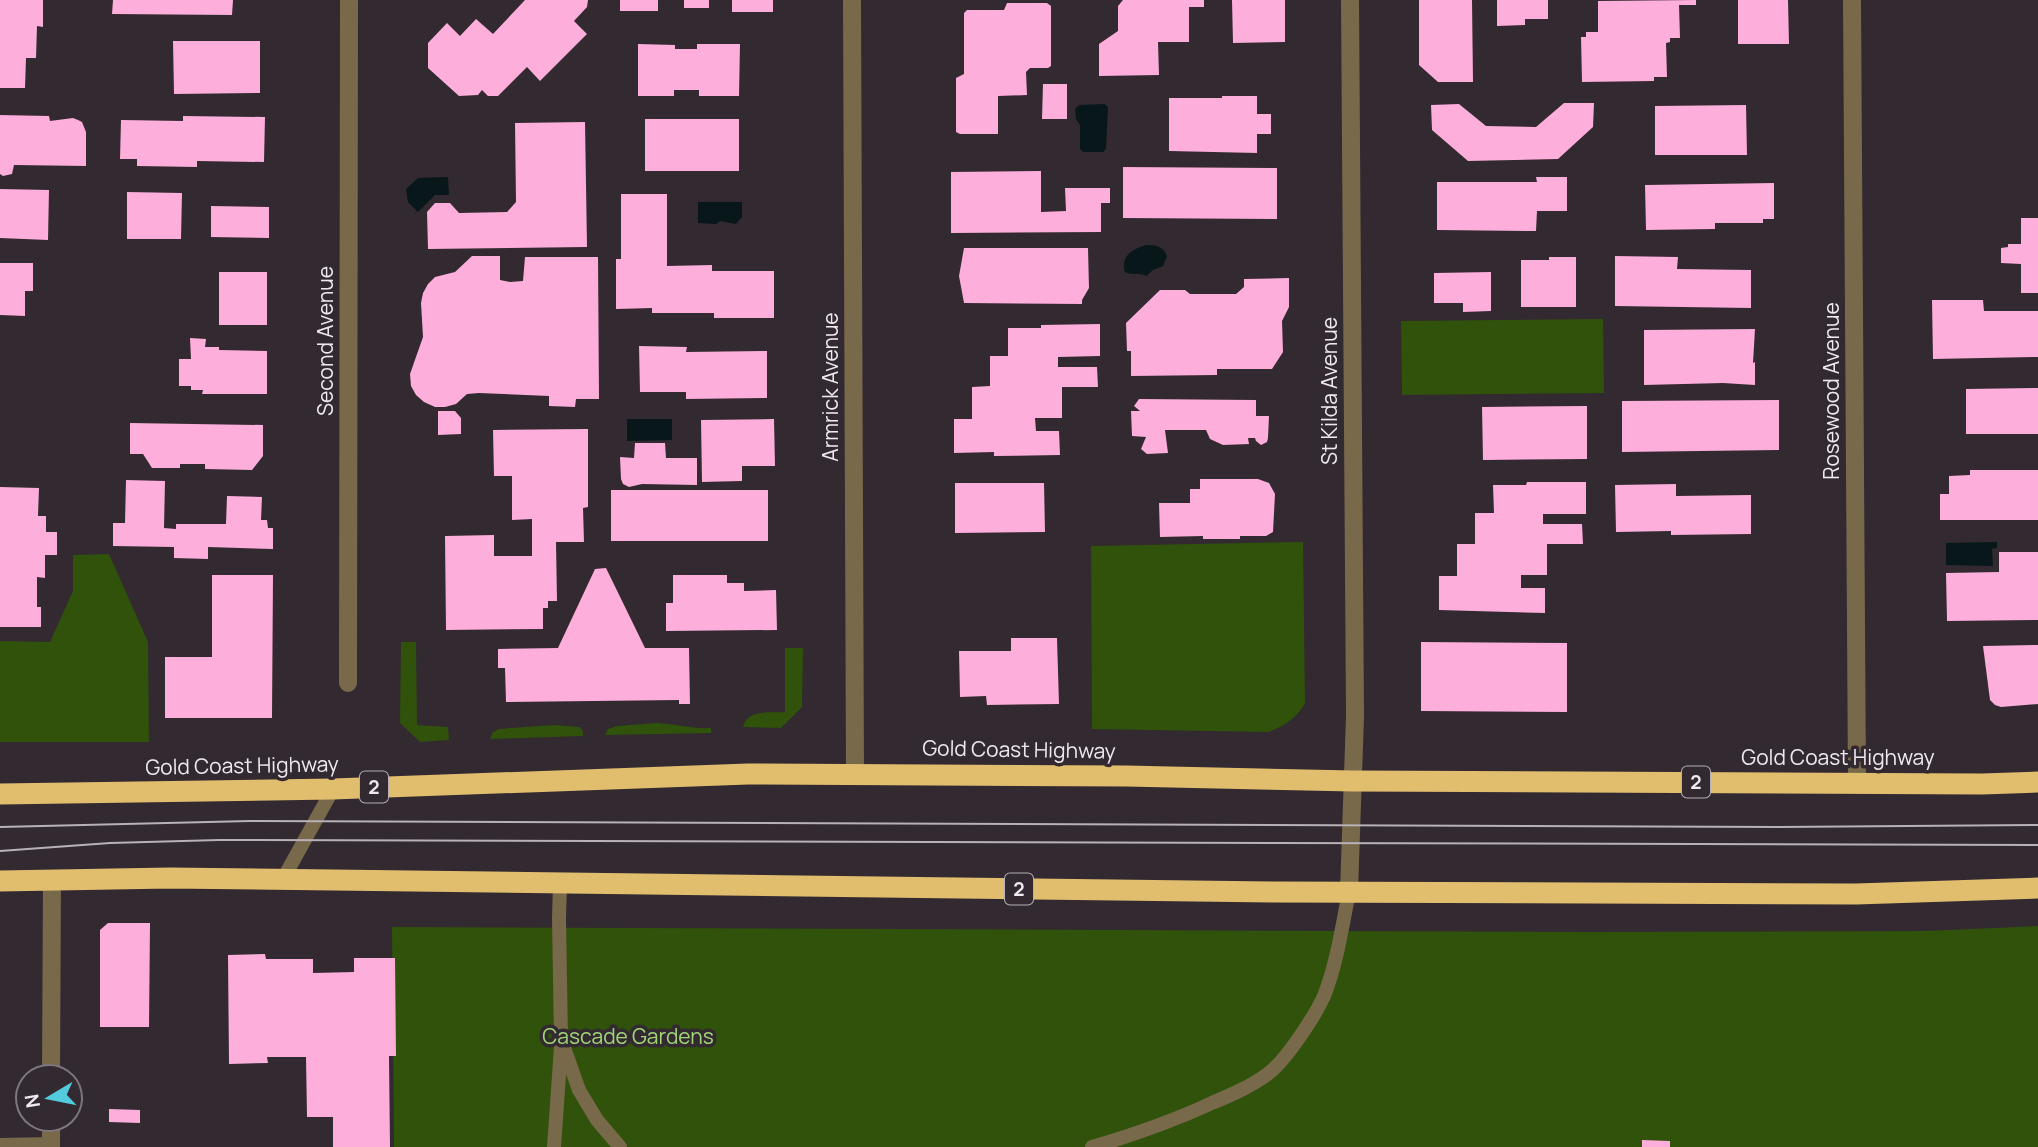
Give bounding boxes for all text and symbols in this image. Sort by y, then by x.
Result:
street label: Second Avenue [311,266,339,416]
street label: Rosewood Avenue [1817,302,1845,480]
street label: Armrick Avenue [816,312,844,462]
street label: St Kilda Avenue [1315,317,1343,465]
street label: Gold Coast Highway [922,733,1116,765]
street label: Gold Coast Highway [1741,743,1935,771]
street label: Gold Coast Highway [145,749,339,781]
road number: 2 [1682,766,1710,797]
road number: 2 [360,772,388,802]
road number: 2 [1005,874,1033,904]
park label: Cascade Gardens [542,1022,714,1050]
north arrow [14,1063,84,1133]
text: N [18,1092,46,1110]

